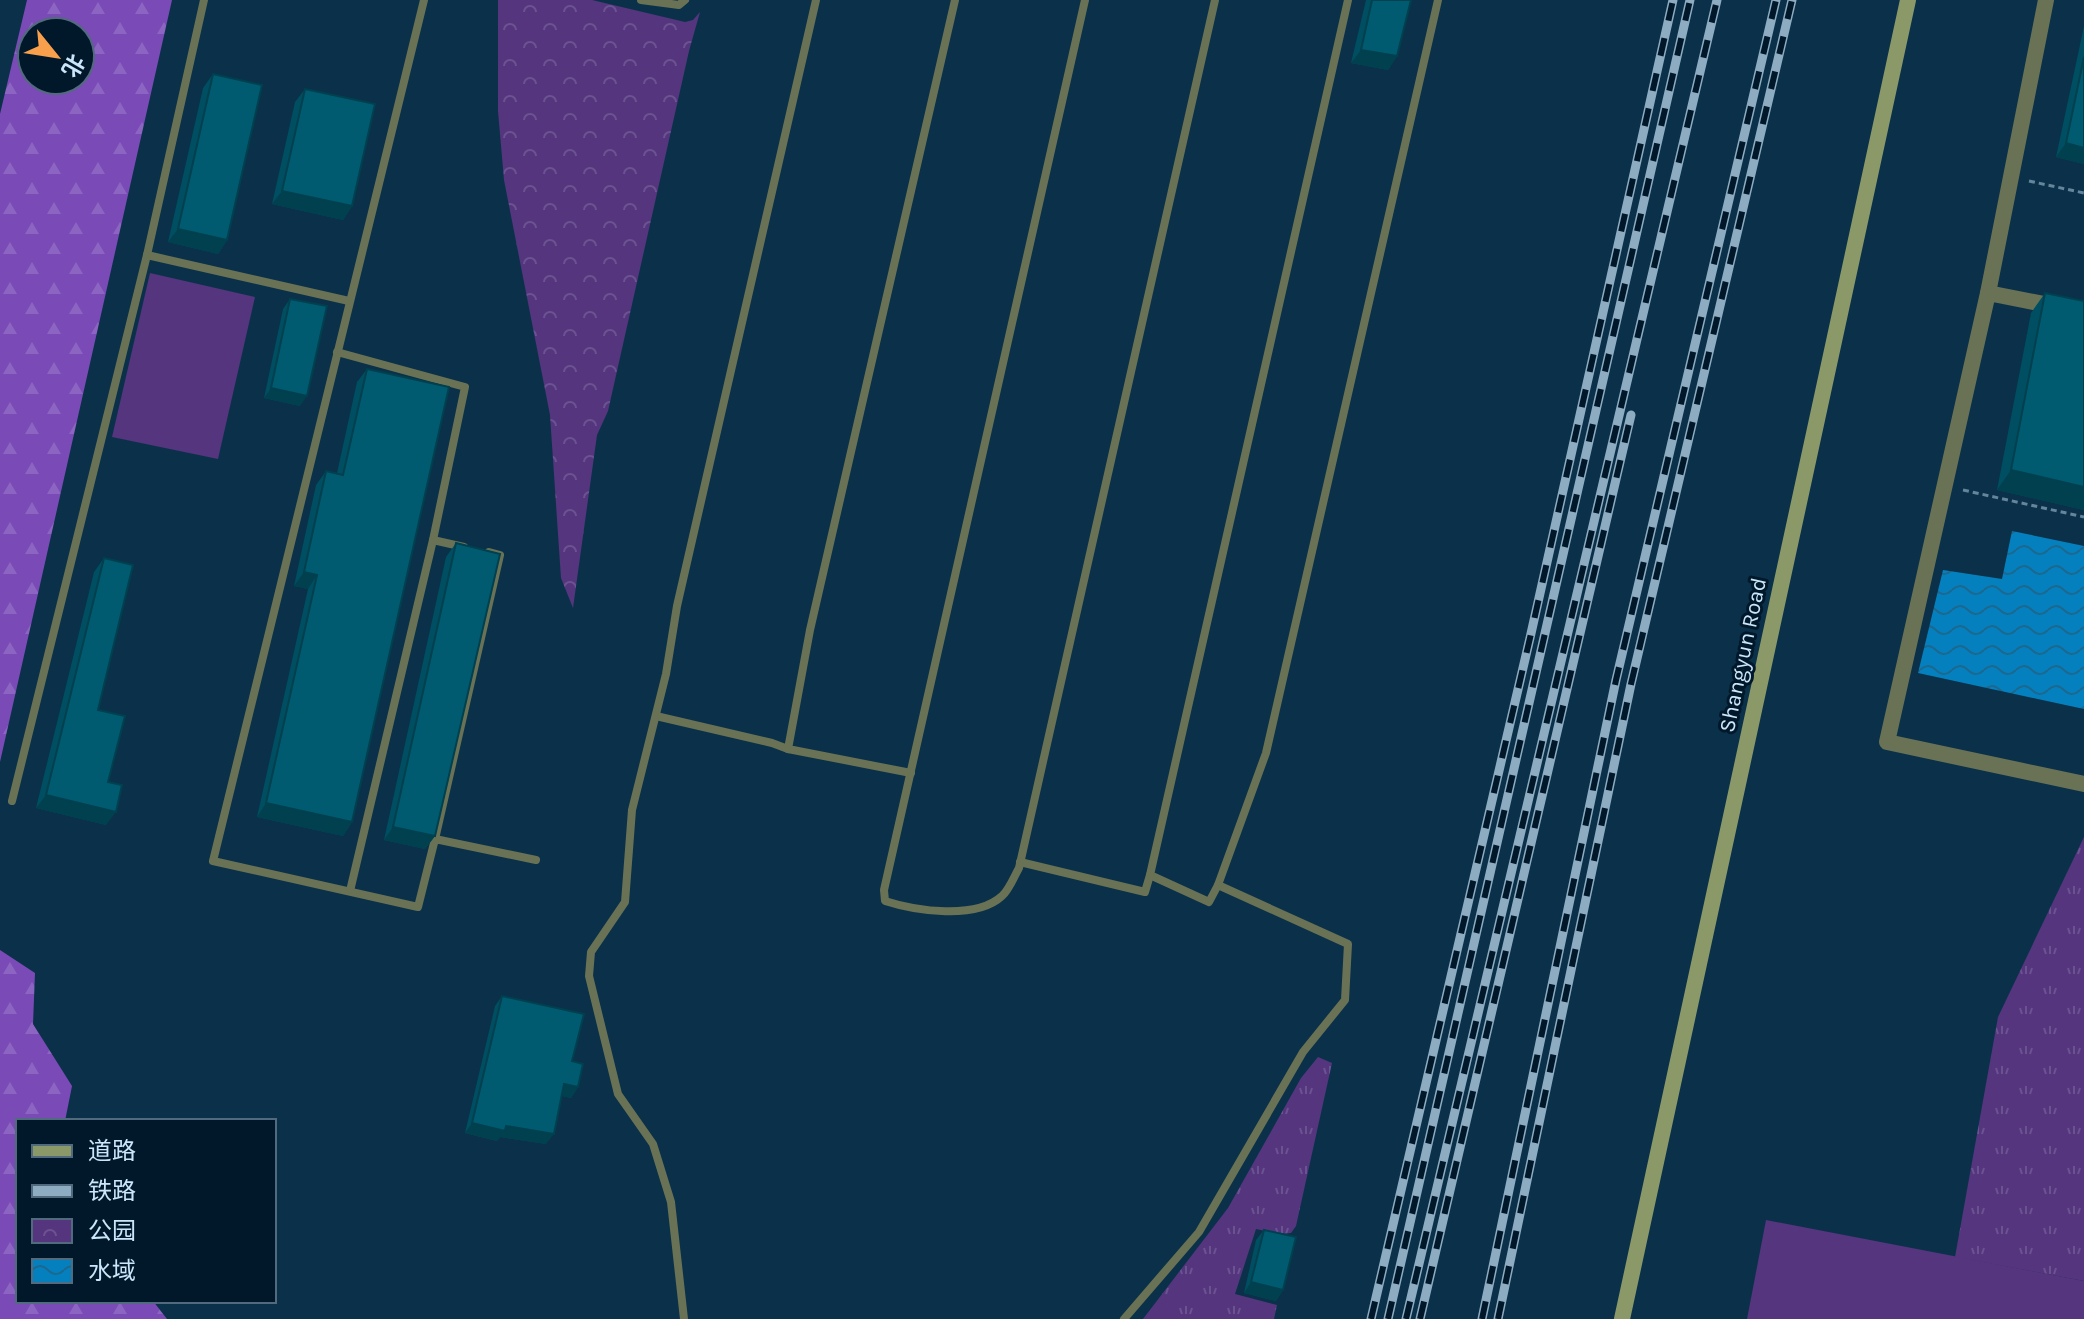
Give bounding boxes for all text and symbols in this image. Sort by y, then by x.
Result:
north arrow [16,16,96,96]
text: 北 [56,49,89,82]
street label: Shangyun Road [1714,575,1772,735]
legend [16,1119,276,1303]
text: 道路 [88,1137,136,1165]
text: 铁路 [88,1177,136,1205]
text: 公园 [88,1217,136,1245]
text: 水域 [88,1257,136,1285]

